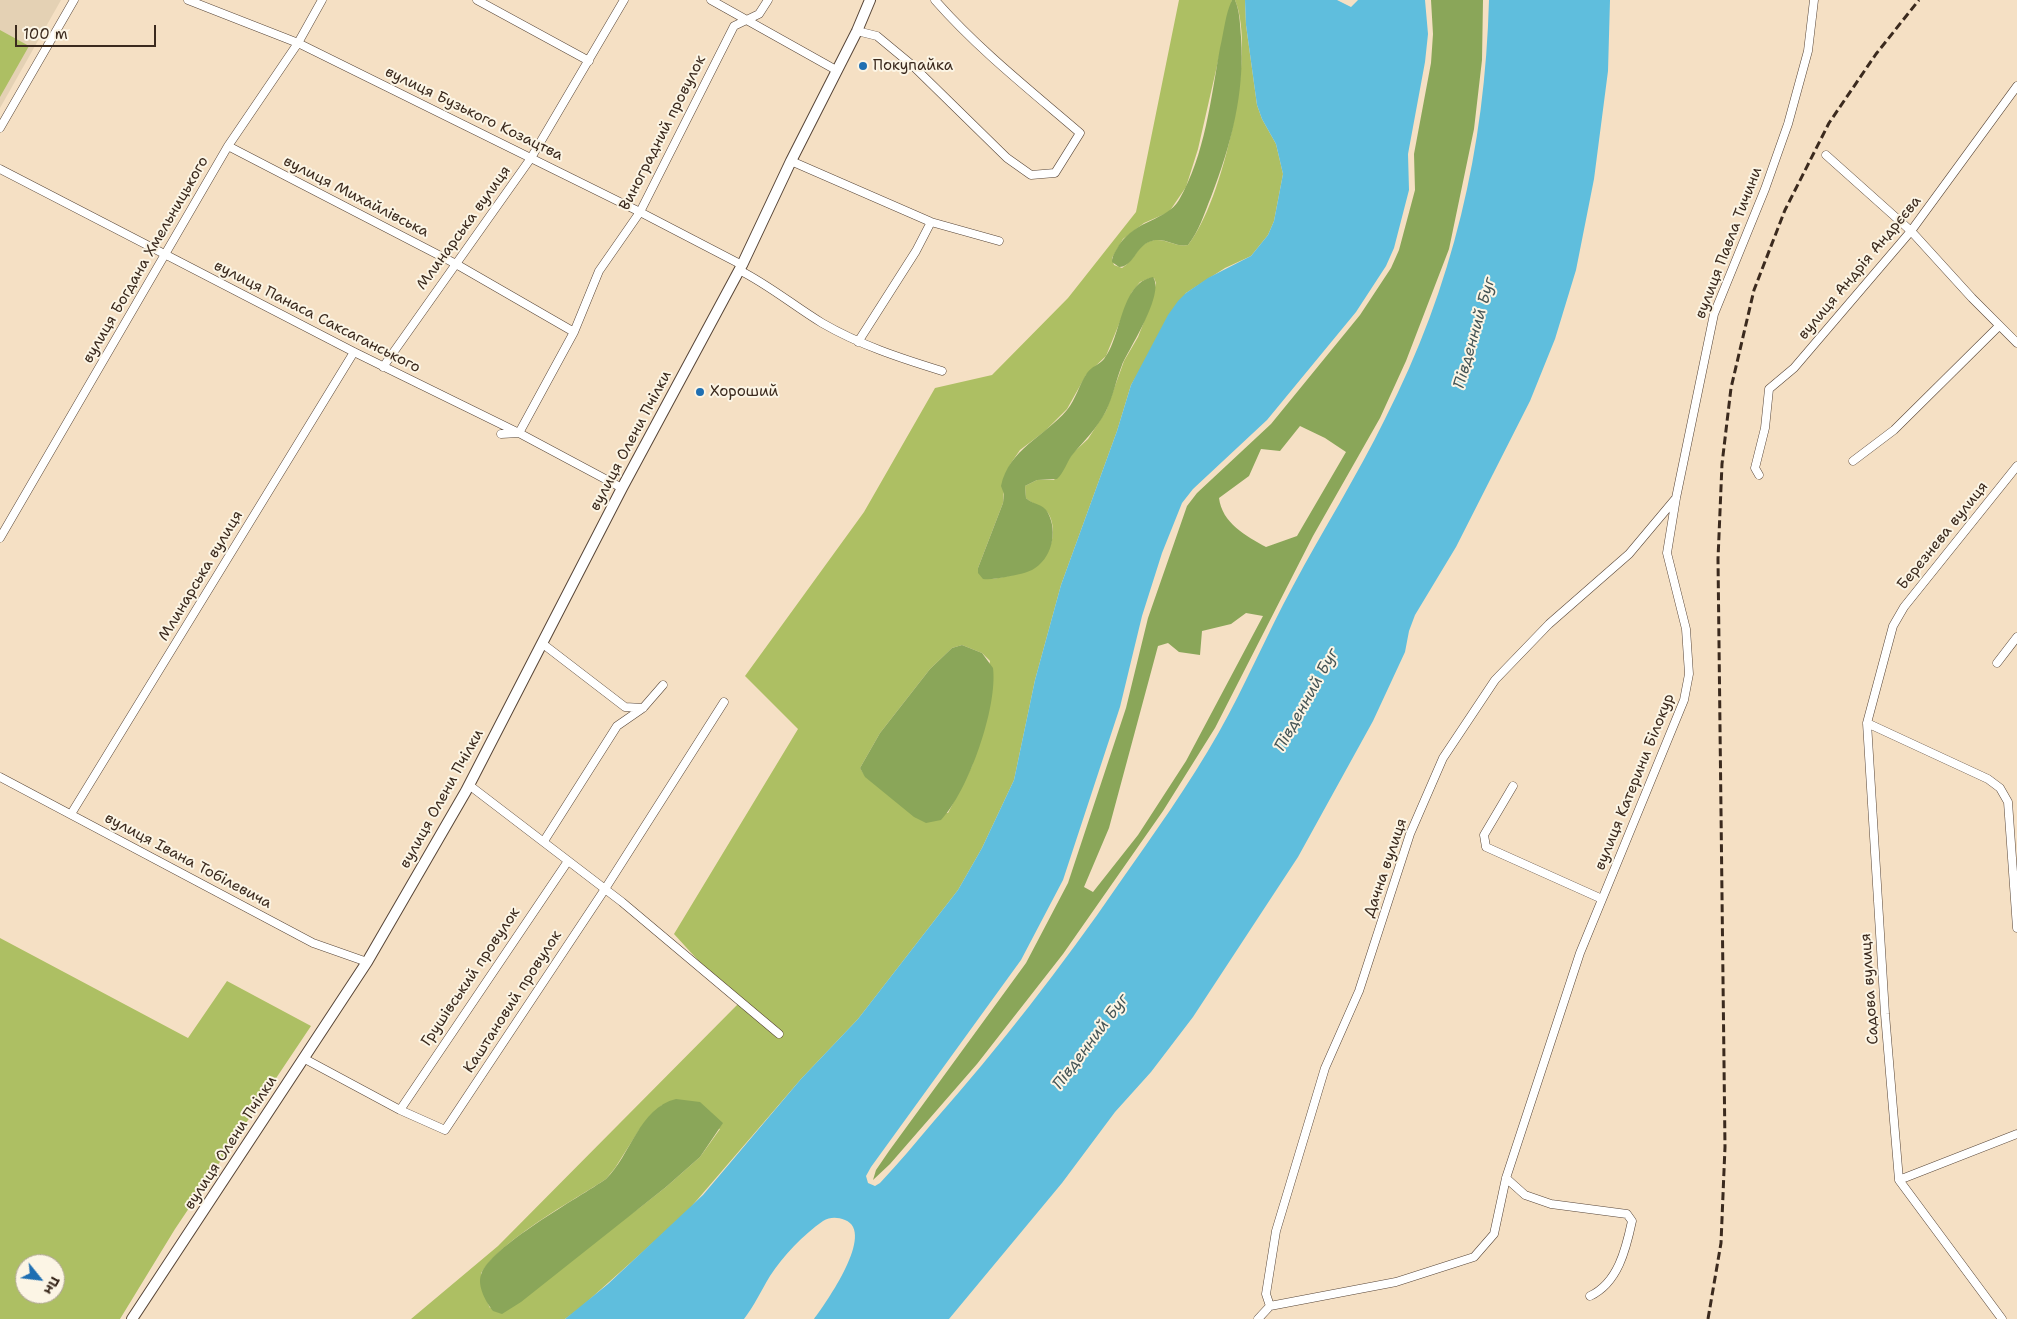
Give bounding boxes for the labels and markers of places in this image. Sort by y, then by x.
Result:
place label: Покупайка [873,57,953,75]
marker: Покупайка [857,60,869,72]
place label: Хороший [710,383,778,401]
marker: Хороший [694,386,706,398]

